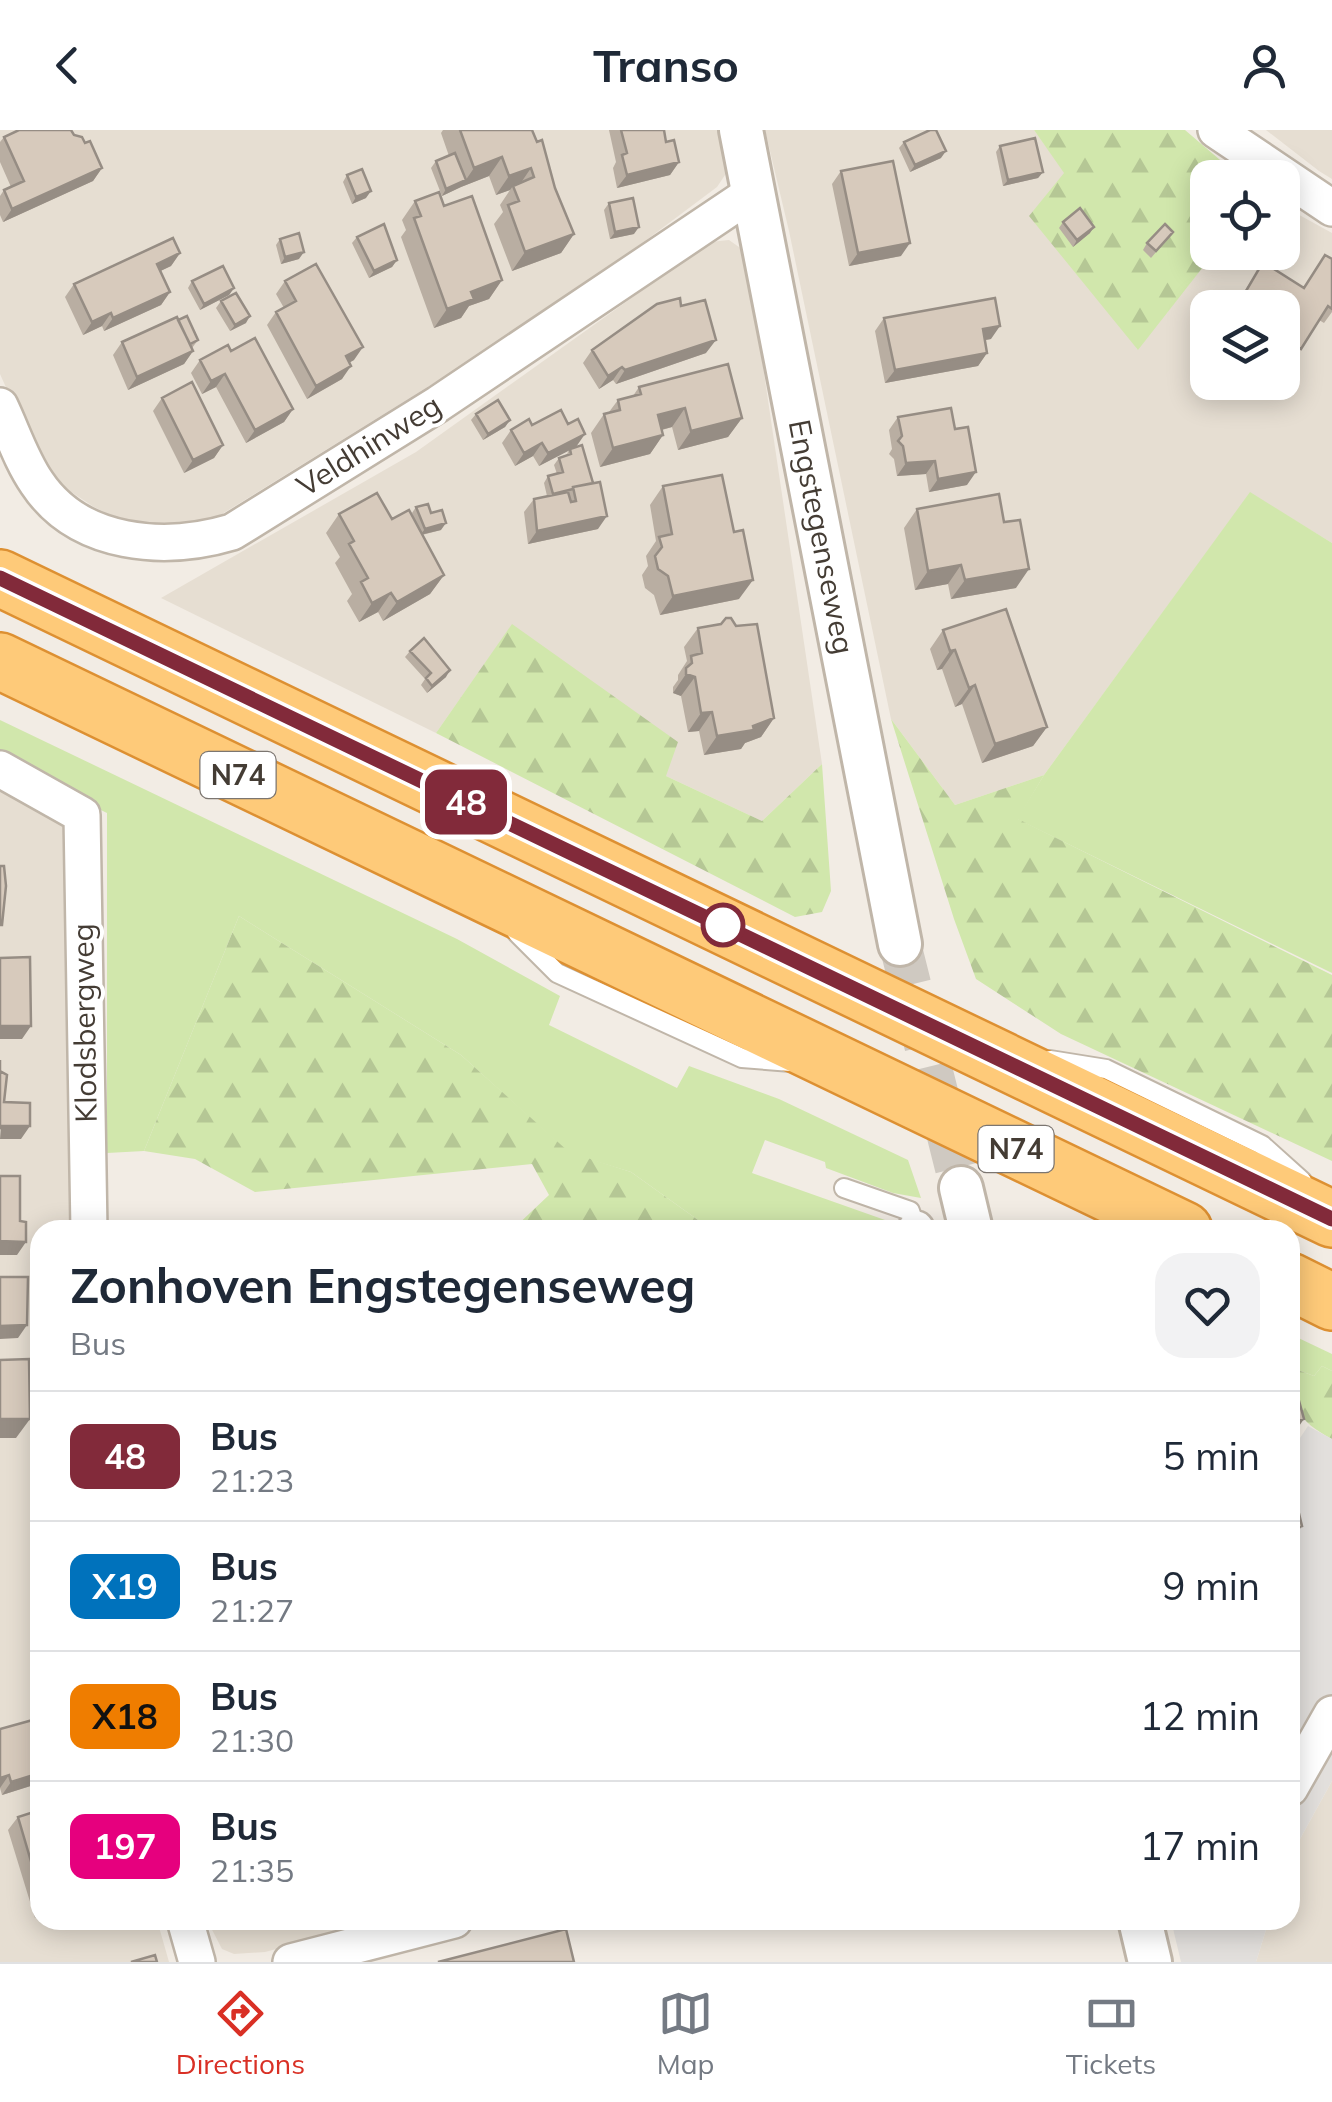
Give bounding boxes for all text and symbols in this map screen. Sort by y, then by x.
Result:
text: Transo [593,37,739,93]
icon: back [40,38,95,93]
icon: person [1237,38,1292,93]
map controls [1190,160,1300,400]
button: locate [1190,160,1300,270]
button: layers [1190,290,1300,400]
street label: Veldhinweg [289,386,448,504]
street label: Engstegenseweg [781,416,863,657]
road number: N74 [200,752,276,798]
line badge: 48 [421,770,511,834]
text: 48 [445,780,487,824]
unlabelled marker [702,904,744,946]
street label: Klodsbergweg [63,923,105,1123]
road number: N74 [978,1126,1054,1172]
button: heart [1155,1253,1260,1358]
text: Zonhoven Engstegenseweg [70,1255,695,1315]
text: Bus [70,1323,126,1363]
text: Bus [210,1412,278,1460]
text: 5 min [1163,1432,1260,1480]
text: 48 [104,1434,146,1478]
text: 21:23 [210,1460,294,1500]
text: Bus [210,1542,278,1590]
text: 9 min [1163,1562,1260,1610]
text: X19 [92,1564,158,1608]
text: 21:27 [210,1590,294,1630]
text: Bus [210,1672,278,1720]
text: 12 min [1140,1692,1260,1740]
text: X18 [92,1694,158,1738]
text: 21:30 [210,1720,294,1760]
text: Bus [210,1802,278,1850]
text: 17 min [1140,1822,1260,1870]
text: 197 [93,1824,157,1868]
text: 21:35 [210,1850,294,1890]
tab: Directions [176,1986,305,2081]
tab: Map [657,1986,714,2081]
tab: Tickets [1066,1986,1156,2081]

